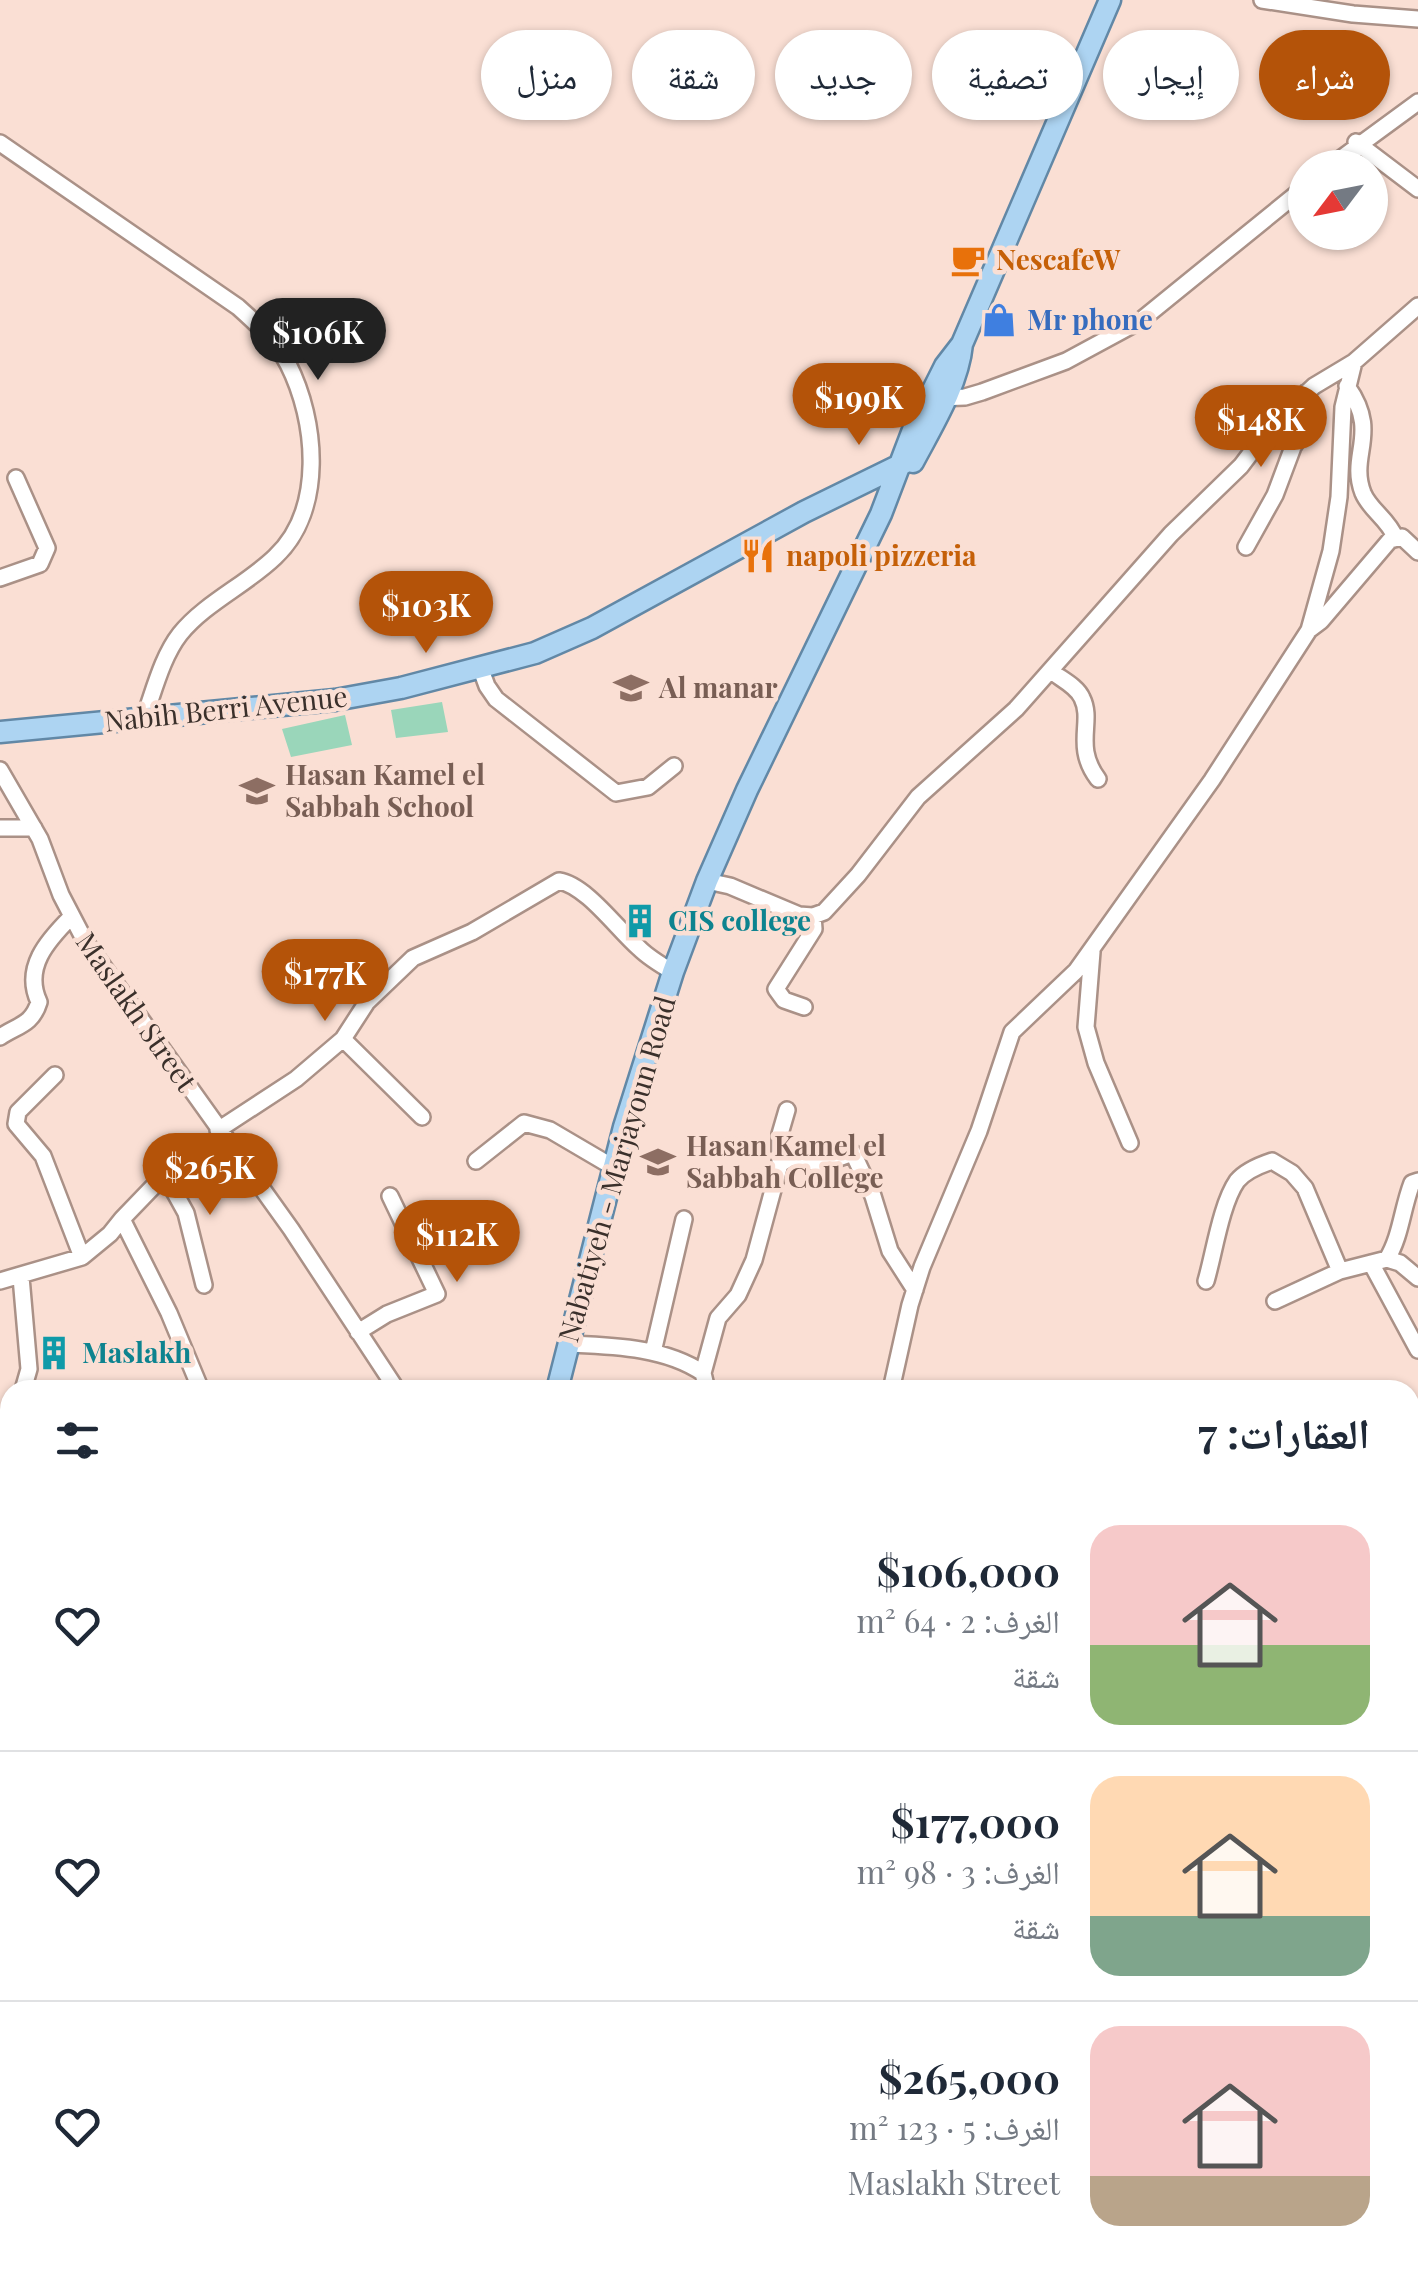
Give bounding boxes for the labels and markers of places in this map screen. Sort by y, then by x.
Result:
place label: NescafeW [996,240,1121,277]
cafe icon: NescafeW [949,241,987,279]
pin: $106K [248,298,388,383]
place label: Mr phone [1027,300,1153,337]
shop icon: Mr phone [980,301,1018,339]
pin: $199K [789,363,929,448]
pin: $148K [1191,385,1331,470]
place label: napoli pizzeria [786,536,977,573]
restaurant icon: napoli pizzeria [739,537,777,575]
pin: $103K [356,571,496,656]
place label: Al manar [658,668,778,705]
school or university icon: Al manar [612,669,650,707]
place label: Hasan Kamel el Sabbah School [285,755,485,824]
school or university icon: Hasan Kamel el Sabbah School [238,772,276,810]
place label: CIS college [668,901,811,938]
building icon: CIS college [621,902,659,940]
pin: $177K [255,939,395,1024]
place label: Hasan Kamel el Sabbah College [686,1126,886,1195]
pin: $265K [140,1133,280,1218]
school or university icon: Hasan Kamel el Sabbah College [639,1143,677,1181]
pin: $112K [387,1200,527,1285]
place label: Maslakh [82,1333,191,1370]
building icon: Maslakh [35,1334,73,1372]

